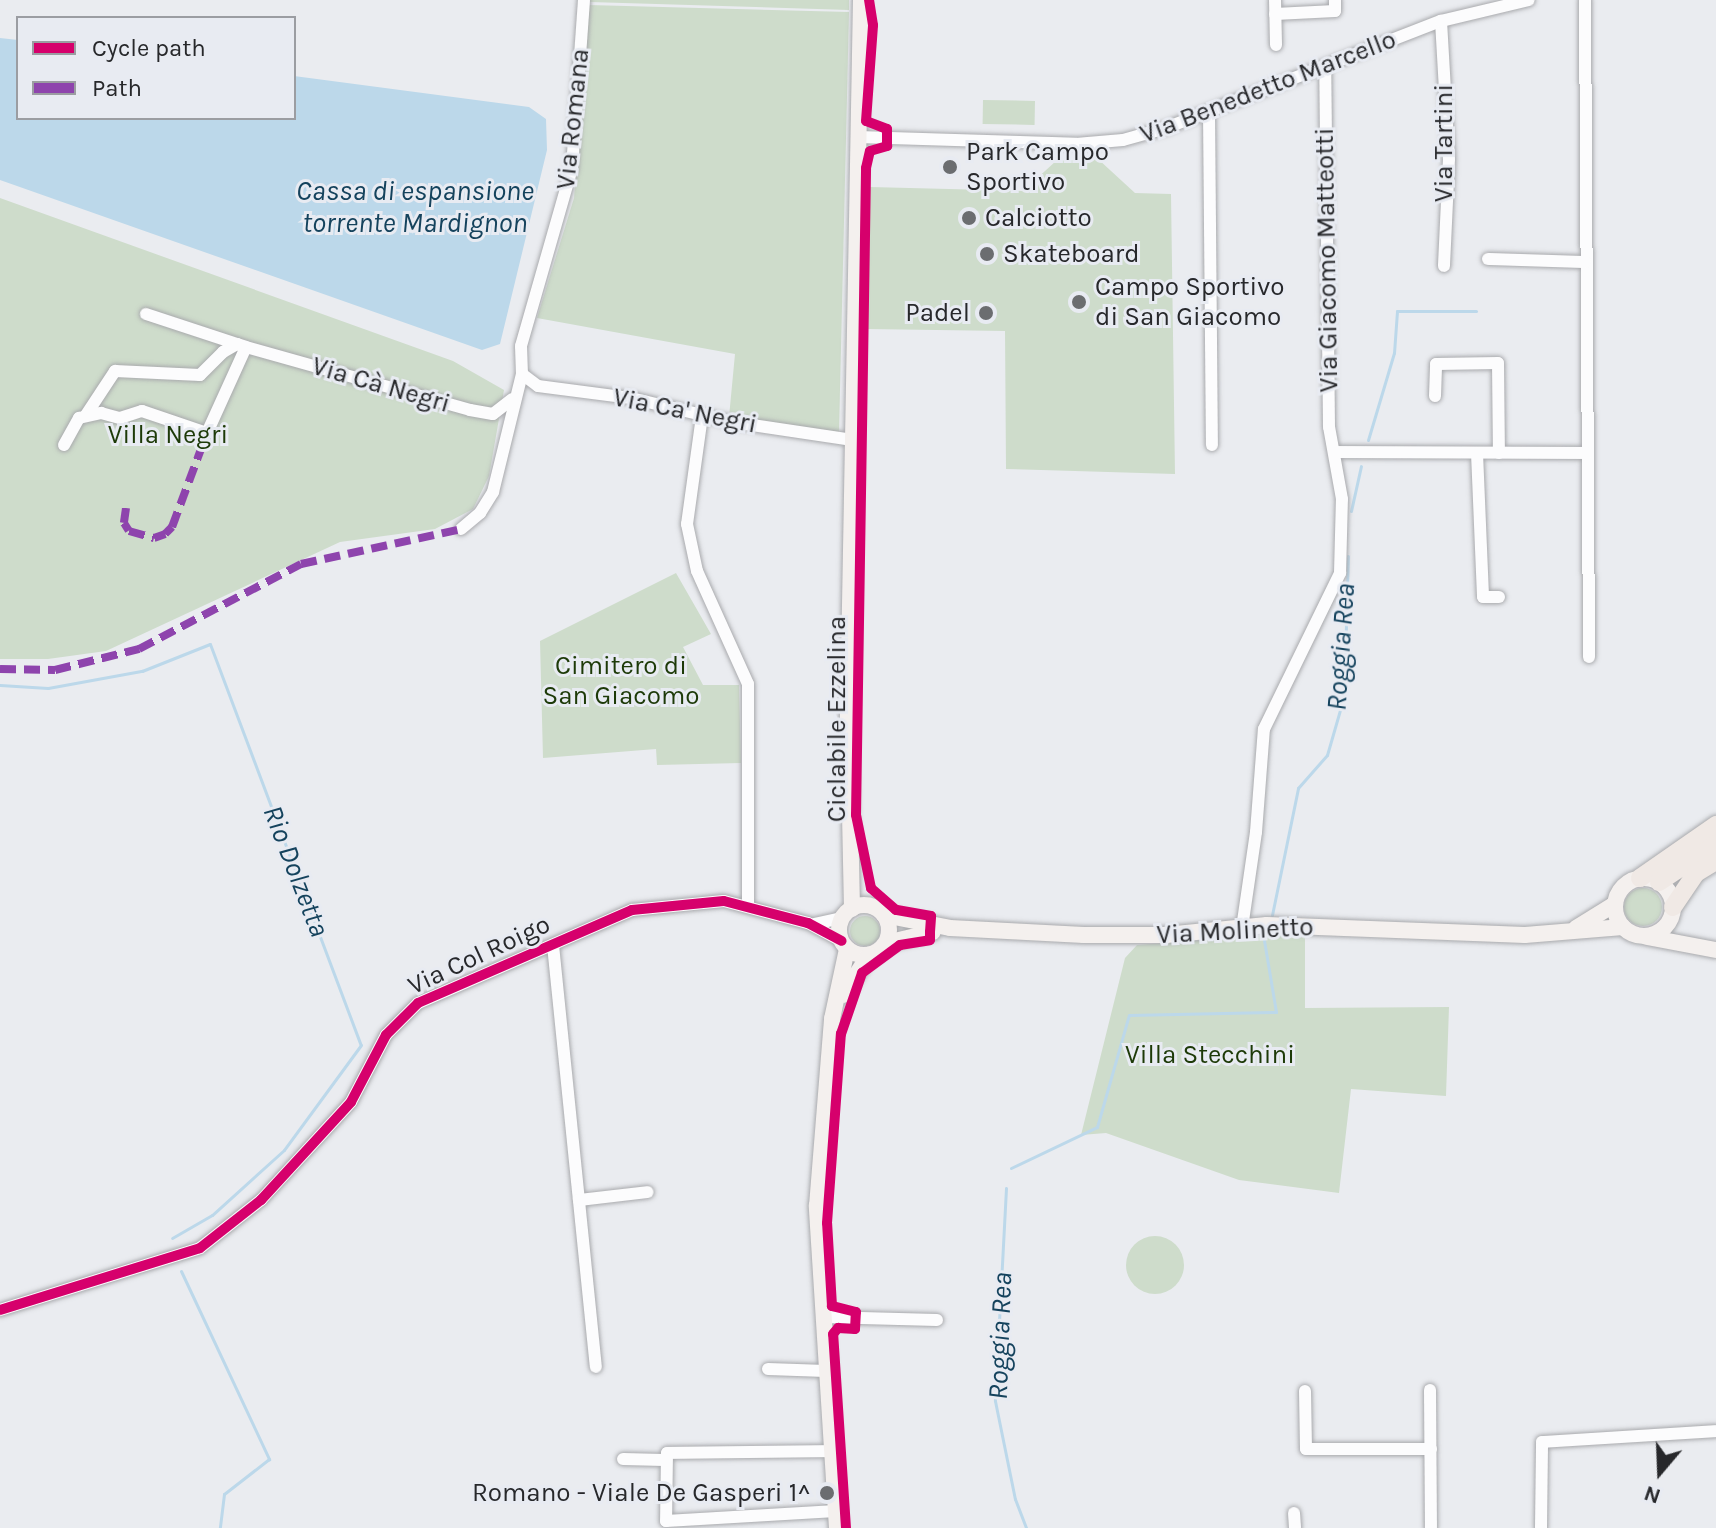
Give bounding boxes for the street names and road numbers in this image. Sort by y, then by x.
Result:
street label: Via Benedetto Marcello [1136,24,1400,150]
street label: Via Romana [550,47,596,191]
street label: Via Tartini [1428,84,1460,202]
street label: Via Giacomo Matteotti [1309,127,1345,393]
street label: Via Cà Negri [308,350,454,420]
street label: Via Ca' Negri [610,382,760,440]
street label: Ciclabile Ezzelina [821,616,853,822]
street label: Via Col Roigo [403,908,555,1002]
street label: Via Molinetto [1156,911,1314,951]

